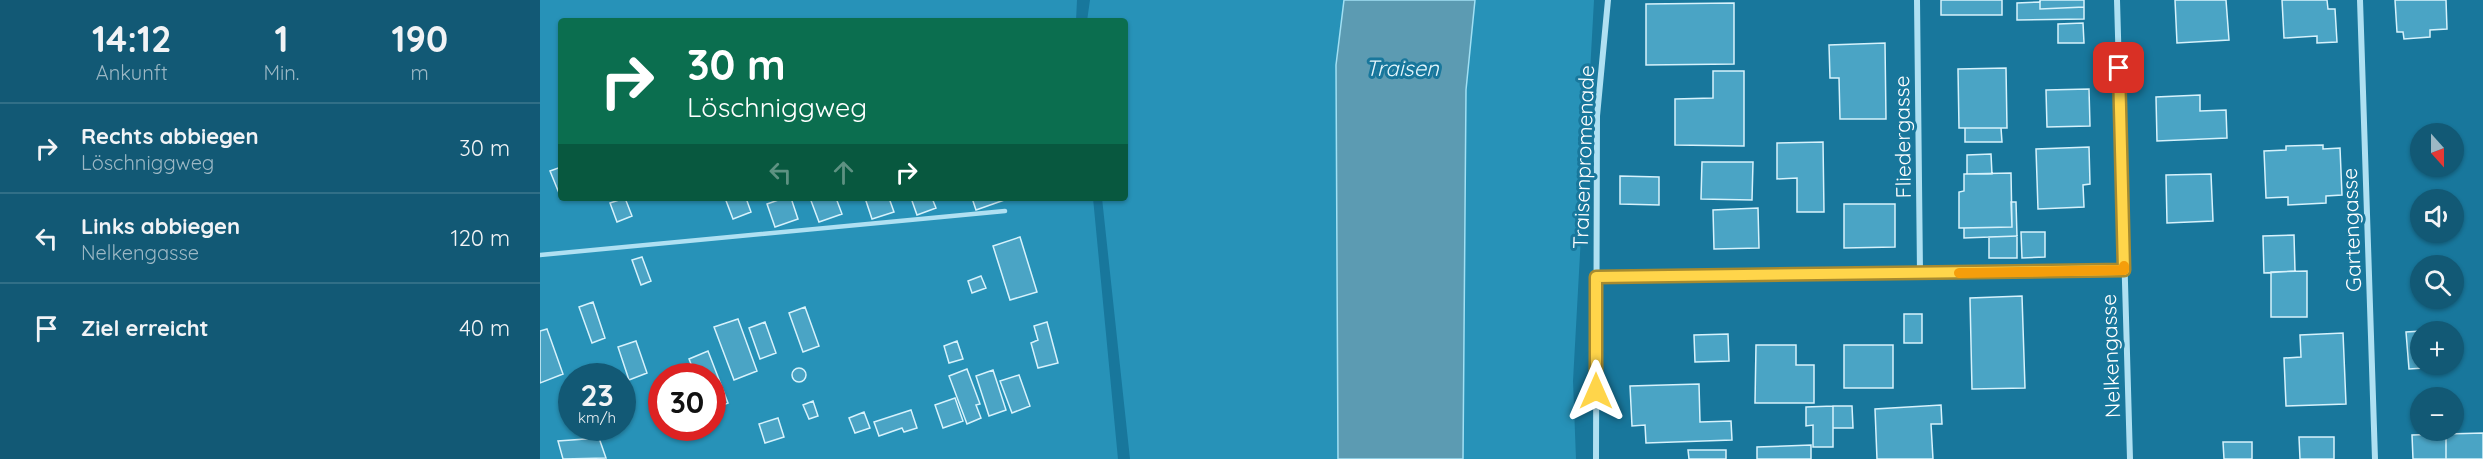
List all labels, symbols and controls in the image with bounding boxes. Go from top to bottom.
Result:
text: 14:12 [92,16,171,61]
text: 1 [274,16,288,61]
text: 190 [391,16,448,61]
text: 30 m [687,38,786,91]
icon: right [588,42,666,120]
pin [2093,42,2144,93]
icon: arrive [2102,51,2135,84]
water label: Traisen [1365,54,1440,82]
text: Ankunft [96,60,168,85]
text: Min. [263,60,299,85]
text: m [411,60,429,85]
street label: Traisenpromenade [1567,65,1599,249]
street label: Fliedergasse [1888,75,1916,199]
text: Löschniggweg [687,90,867,124]
text: Rechts abbiegen [81,122,259,150]
north arrow [2410,123,2464,177]
map controls [2410,123,2464,441]
icon: right [30,132,63,165]
text: 30 m [459,134,510,162]
text: Löschniggweg [81,150,214,175]
icon: left [764,156,797,189]
icon: ahead [827,156,860,189]
icon: right [890,156,923,189]
street label: Gartengasse [2336,168,2366,292]
button: sound [2410,189,2464,243]
text: Links abbiegen [81,212,240,240]
icon: left [30,222,63,255]
text: 120 m [451,224,510,252]
text: Nelkengasse [81,240,199,265]
button: search [2410,255,2464,309]
street label: Nelkengasse [2095,294,2125,418]
icon: arrive [30,312,63,345]
text: Ziel erreicht [81,314,209,342]
text: 40 m [459,314,510,342]
button: + [2410,321,2464,375]
position arrow [1564,359,1628,423]
speed limit sign: 30 [648,363,726,441]
text: 23 [580,376,614,414]
button: − [2410,387,2464,441]
text: km/h [578,408,616,427]

